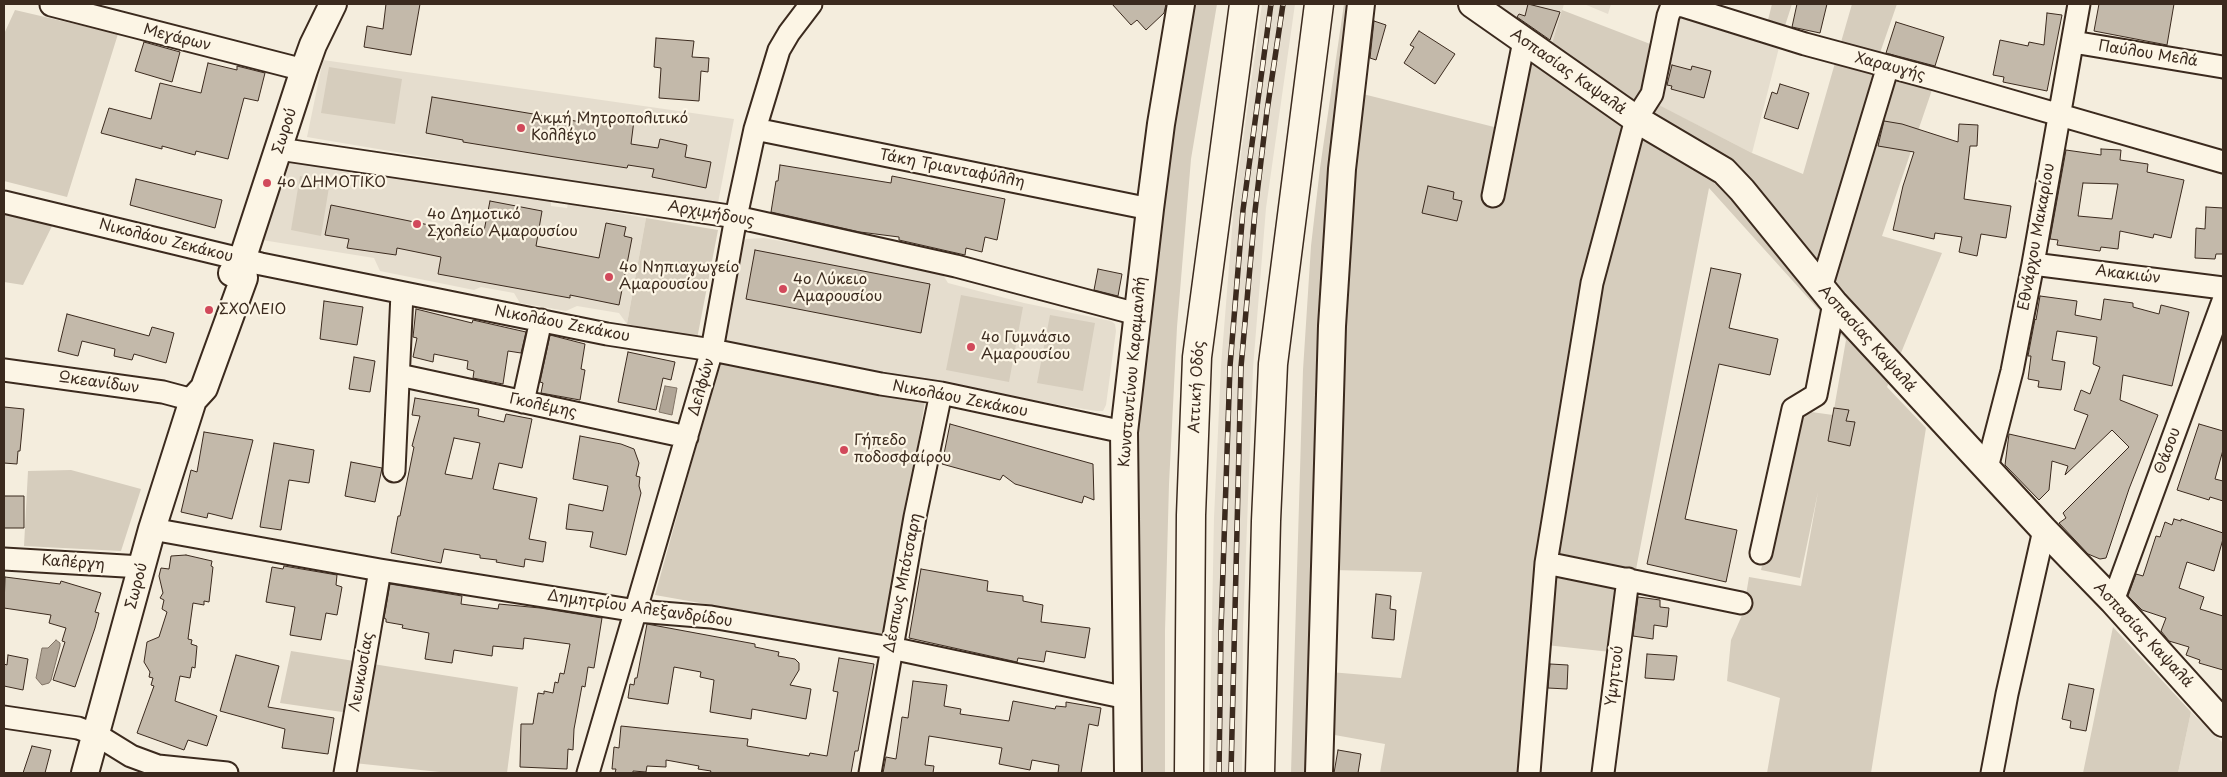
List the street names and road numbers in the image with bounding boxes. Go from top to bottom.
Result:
street label: Μεγάρων [141,21,213,55]
street label: Ασπασίας Καψαλά [1507,25,1629,119]
street label: Παύλου Μελά [2097,37,2199,71]
street label: Χαραυγής [1853,49,1927,85]
street label: Σωρού [269,106,301,156]
street label: Τάκη Τριανταφύλλη [878,146,1026,192]
street label: Εθνάρχου Μακαρίου [2015,162,2059,312]
street label: Αρχιμήδους [666,198,756,230]
street label: Νικολάου Ζεκάκου [97,216,235,266]
street label: Ακακιών [2094,262,2162,288]
street label: Κωνσταντίνου Καραμανλή [1116,276,1150,468]
street label: Ασπασίας Καψαλά [1814,282,1920,396]
street label: Νικολάου Ζεκάκου [493,302,631,346]
street label: Αττική Οδός [1186,340,1208,434]
street label: Δελφών [685,356,719,418]
street label: Ωκεανίδων [58,368,140,398]
street label: Νικολάου Ζεκάκου [891,377,1029,421]
street label: Γκολέμης [508,390,578,422]
street label: Θάσου [2151,425,2185,477]
street label: Δέσπως Μπότσαρη [881,512,925,654]
street label: Καλέργη [41,552,105,574]
street label: Σωρού [122,561,152,611]
street label: Ασπασίας Καψαλά [2090,579,2196,691]
street label: Δημητρίου Αλεξανδρίδου [546,587,734,631]
street label: Λευκωσίας [346,631,378,713]
street label: Υμηττού [1602,645,1628,707]

